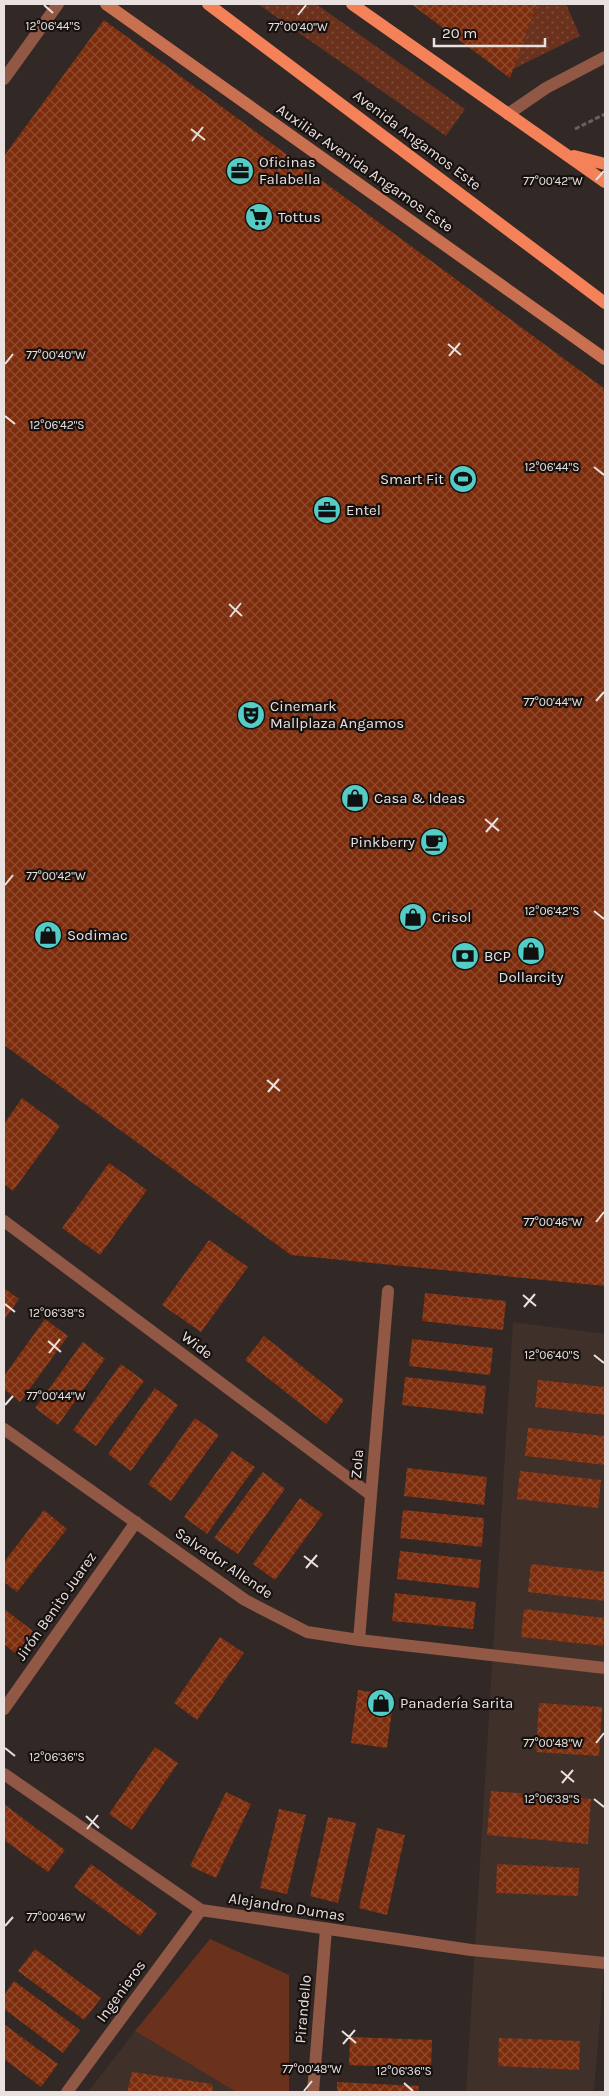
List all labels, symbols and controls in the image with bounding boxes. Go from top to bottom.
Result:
scale bar [434,15,545,47]
text: 12°06'44"S [26,19,80,33]
text: 77°00'40"W [268,20,328,34]
text: 20 m [442,24,477,42]
street label: Avenida Angamos Este [349,86,485,194]
street label: Auxiliar Avenida Angamos Este [273,100,457,236]
place label: Oficinas Falabella [259,153,320,188]
office icon: Oficinas Falabella [225,156,255,186]
text: 77°00'42"W [523,174,583,188]
supermarket icon: Tottus [244,202,274,232]
place label: Tottus [278,208,321,226]
text: 77°00'40"W [26,348,86,362]
text: 12°06'42"S [29,418,85,432]
text: 12°06'44"S [525,460,579,474]
sports icon: Smart Fit [448,464,478,494]
place label: Smart Fit [380,470,444,488]
office icon: Entel [312,495,342,525]
place label: Entel [346,501,381,519]
text: 77°00'44"W [523,695,583,709]
place label: Cinemark Mallplaza Angamos [270,697,404,732]
theatre icon: Cinemark Mallplaza Angamos [236,700,266,730]
shop icon: Casa & Ideas [340,783,370,813]
place label: Casa & Ideas [374,789,465,807]
cafe icon: Pinkberry [419,827,449,857]
place label: Pinkberry [350,833,415,851]
text: 77°00'42"W [26,869,86,883]
shop icon: Crisol [398,902,428,932]
text: 12°06'42"S [524,904,580,918]
place label: Crisol [432,908,471,926]
shop icon: Sodimac [33,920,63,950]
place label: Sodimac [67,926,128,944]
shop icon: Dollarcity [516,936,546,966]
bank icon: BCP [450,941,480,971]
place label: BCP [484,947,511,965]
place label: Dollarcity [498,968,564,986]
text: 77°00'46"W [523,1215,583,1229]
text: 12°06'38"S [29,1306,85,1320]
street label: Wide [178,1327,216,1363]
text: 12°06'40"S [524,1348,580,1362]
text: 77°00'44"W [26,1389,86,1403]
street label: Zola [347,1449,367,1479]
street label: Salvador Allende [172,1524,276,1602]
street label: Jirón Benito Juarez [12,1548,100,1664]
shop icon: Panadería Sarita [366,1688,396,1718]
place label: Panadería Sarita [400,1694,513,1712]
text: 77°00'48"W [523,1736,583,1750]
text: 12°06'36"S [29,1750,85,1764]
text: 12°06'38"S [524,1792,580,1806]
street label: Alejandro Dumas [227,1889,347,1925]
text: 77°00'46"W [26,1910,86,1924]
street label: Ingenieros [93,1957,149,2025]
street label: Pirandello [291,1974,315,2044]
text: 77°00'48"W [282,2062,342,2076]
text: 12°06'36"S [376,2064,432,2078]

